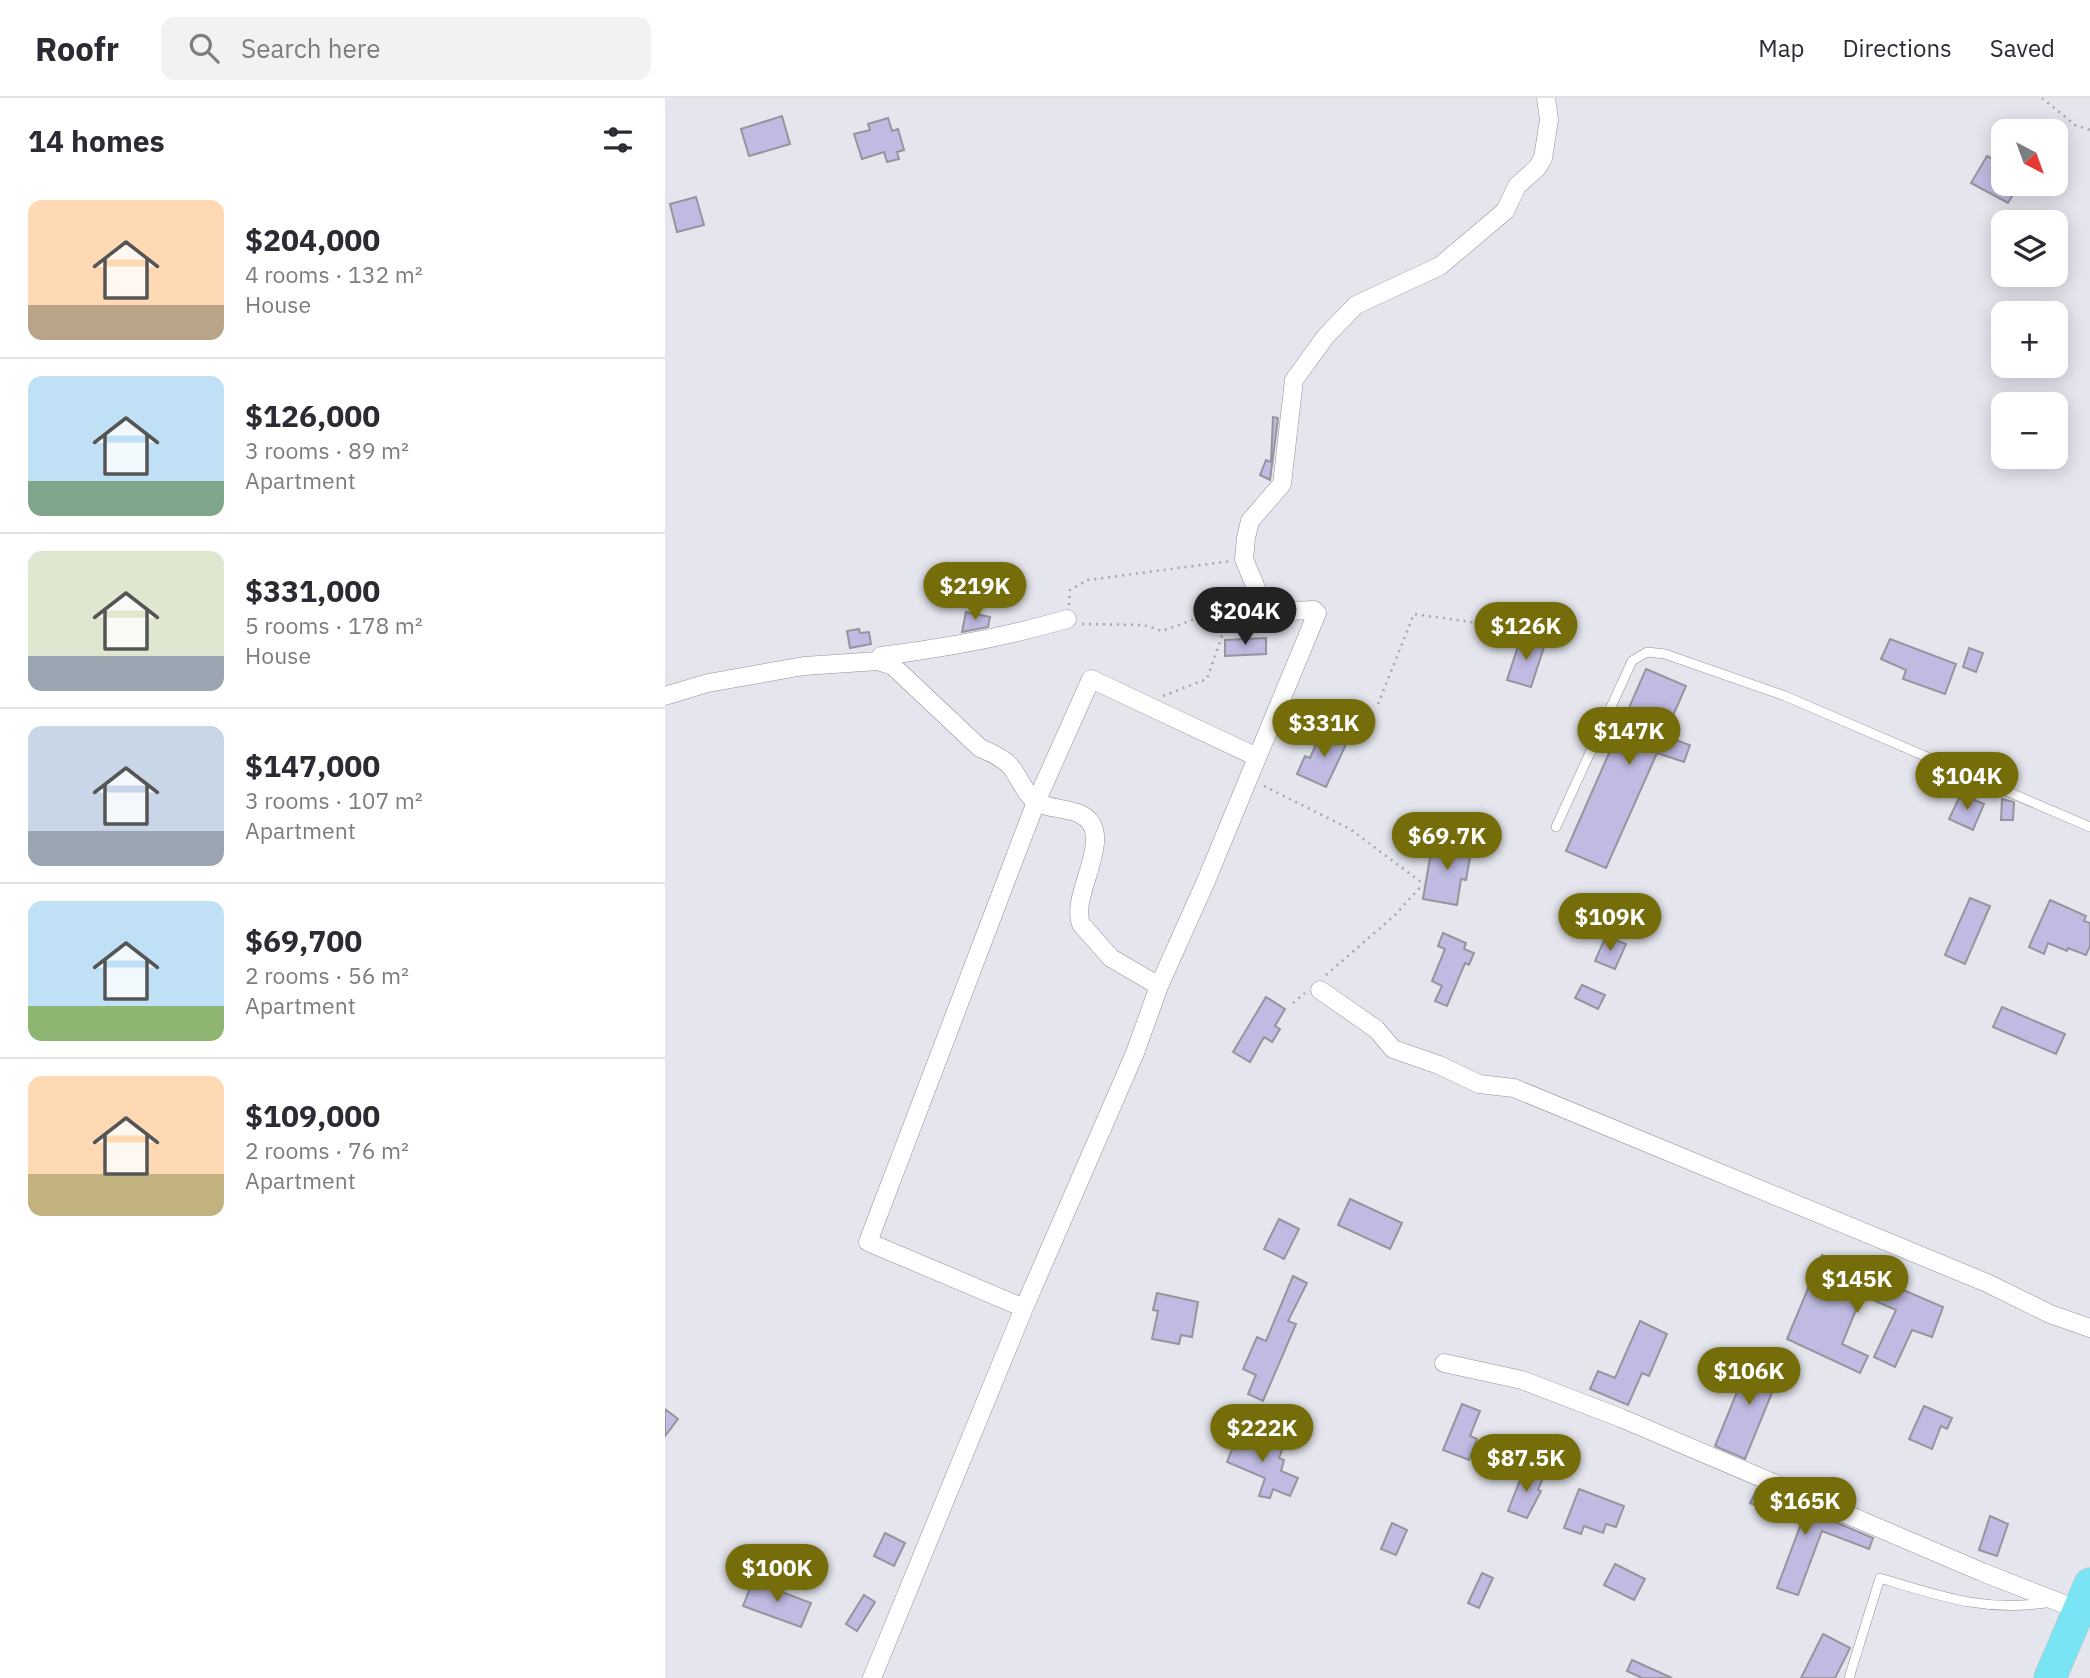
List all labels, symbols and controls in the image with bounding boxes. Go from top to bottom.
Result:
search box [161,17,651,80]
text: Roofr [35,27,119,70]
icon: search [185,29,223,67]
text: Search here [241,31,380,65]
text: Map [1758,32,1804,64]
text: Directions [1842,32,1952,64]
text: Saved [1990,32,2055,64]
north arrow [1991,119,2069,196]
map controls [1991,119,2068,469]
text: 14 homes [28,121,165,160]
icon: filters [599,121,637,159]
button: layers [1991,210,2068,287]
text: $204,000 [245,220,380,259]
icon: home [84,228,168,312]
text: 4 rooms · 132 m² [245,259,423,289]
text: House [245,289,311,319]
button: + [1991,301,2068,378]
button: − [1991,392,2068,469]
text: $126,000 [245,396,380,435]
icon: home [84,404,168,488]
text: 3 rooms · 89 m² [245,435,409,465]
text: Apartment [245,465,356,495]
pin: $219K [926,562,1024,622]
text: $219K [939,570,1011,600]
text: $331,000 [245,571,380,610]
icon: home [84,579,168,663]
pin: $204K [1196,588,1294,647]
text: $204K [1209,595,1281,625]
pin: $126K [1477,602,1575,662]
text: 5 rooms · 178 m² [245,610,423,640]
text: $126K [1490,610,1562,640]
text: House [245,640,311,670]
pin: $331K [1275,700,1373,759]
text: $331K [1288,707,1360,737]
pin: $147K [1580,708,1678,767]
text: $147K [1593,715,1665,745]
text: $147,000 [245,746,380,785]
pin: $104K [1918,752,2016,812]
icon: home [84,754,168,838]
text: $104K [1931,760,2003,790]
text: 3 rooms · 107 m² [245,785,423,815]
pin: $69.7K [1390,812,1504,872]
text: Apartment [245,815,356,845]
text: $69.7K [1408,820,1486,850]
pin: $109K [1561,894,1659,953]
text: $109K [1574,901,1646,931]
text: $69,700 [245,921,362,960]
icon: home [84,929,168,1013]
text: 2 rooms · 56 m² [245,960,409,990]
text: Apartment [245,990,356,1020]
text: $109,000 [245,1096,380,1135]
icon: home [84,1104,168,1188]
text: 2 rooms · 76 m² [245,1135,409,1165]
text: Apartment [245,1165,356,1195]
pin: $145K [1808,1256,1906,1315]
text: $145K [1821,1263,1893,1293]
pin: $106K [1700,1348,1798,1407]
text: $106K [1713,1355,1785,1385]
pin: $222K [1213,1404,1311,1464]
text: $222K [1226,1412,1298,1442]
pin: $87.5K [1469,1434,1583,1494]
text: $87.5K [1487,1442,1565,1472]
pin: $165K [1756,1478,1854,1537]
text: $165K [1769,1485,1841,1515]
pin: $100K [728,1544,826,1604]
text: $100K [741,1552,813,1582]

